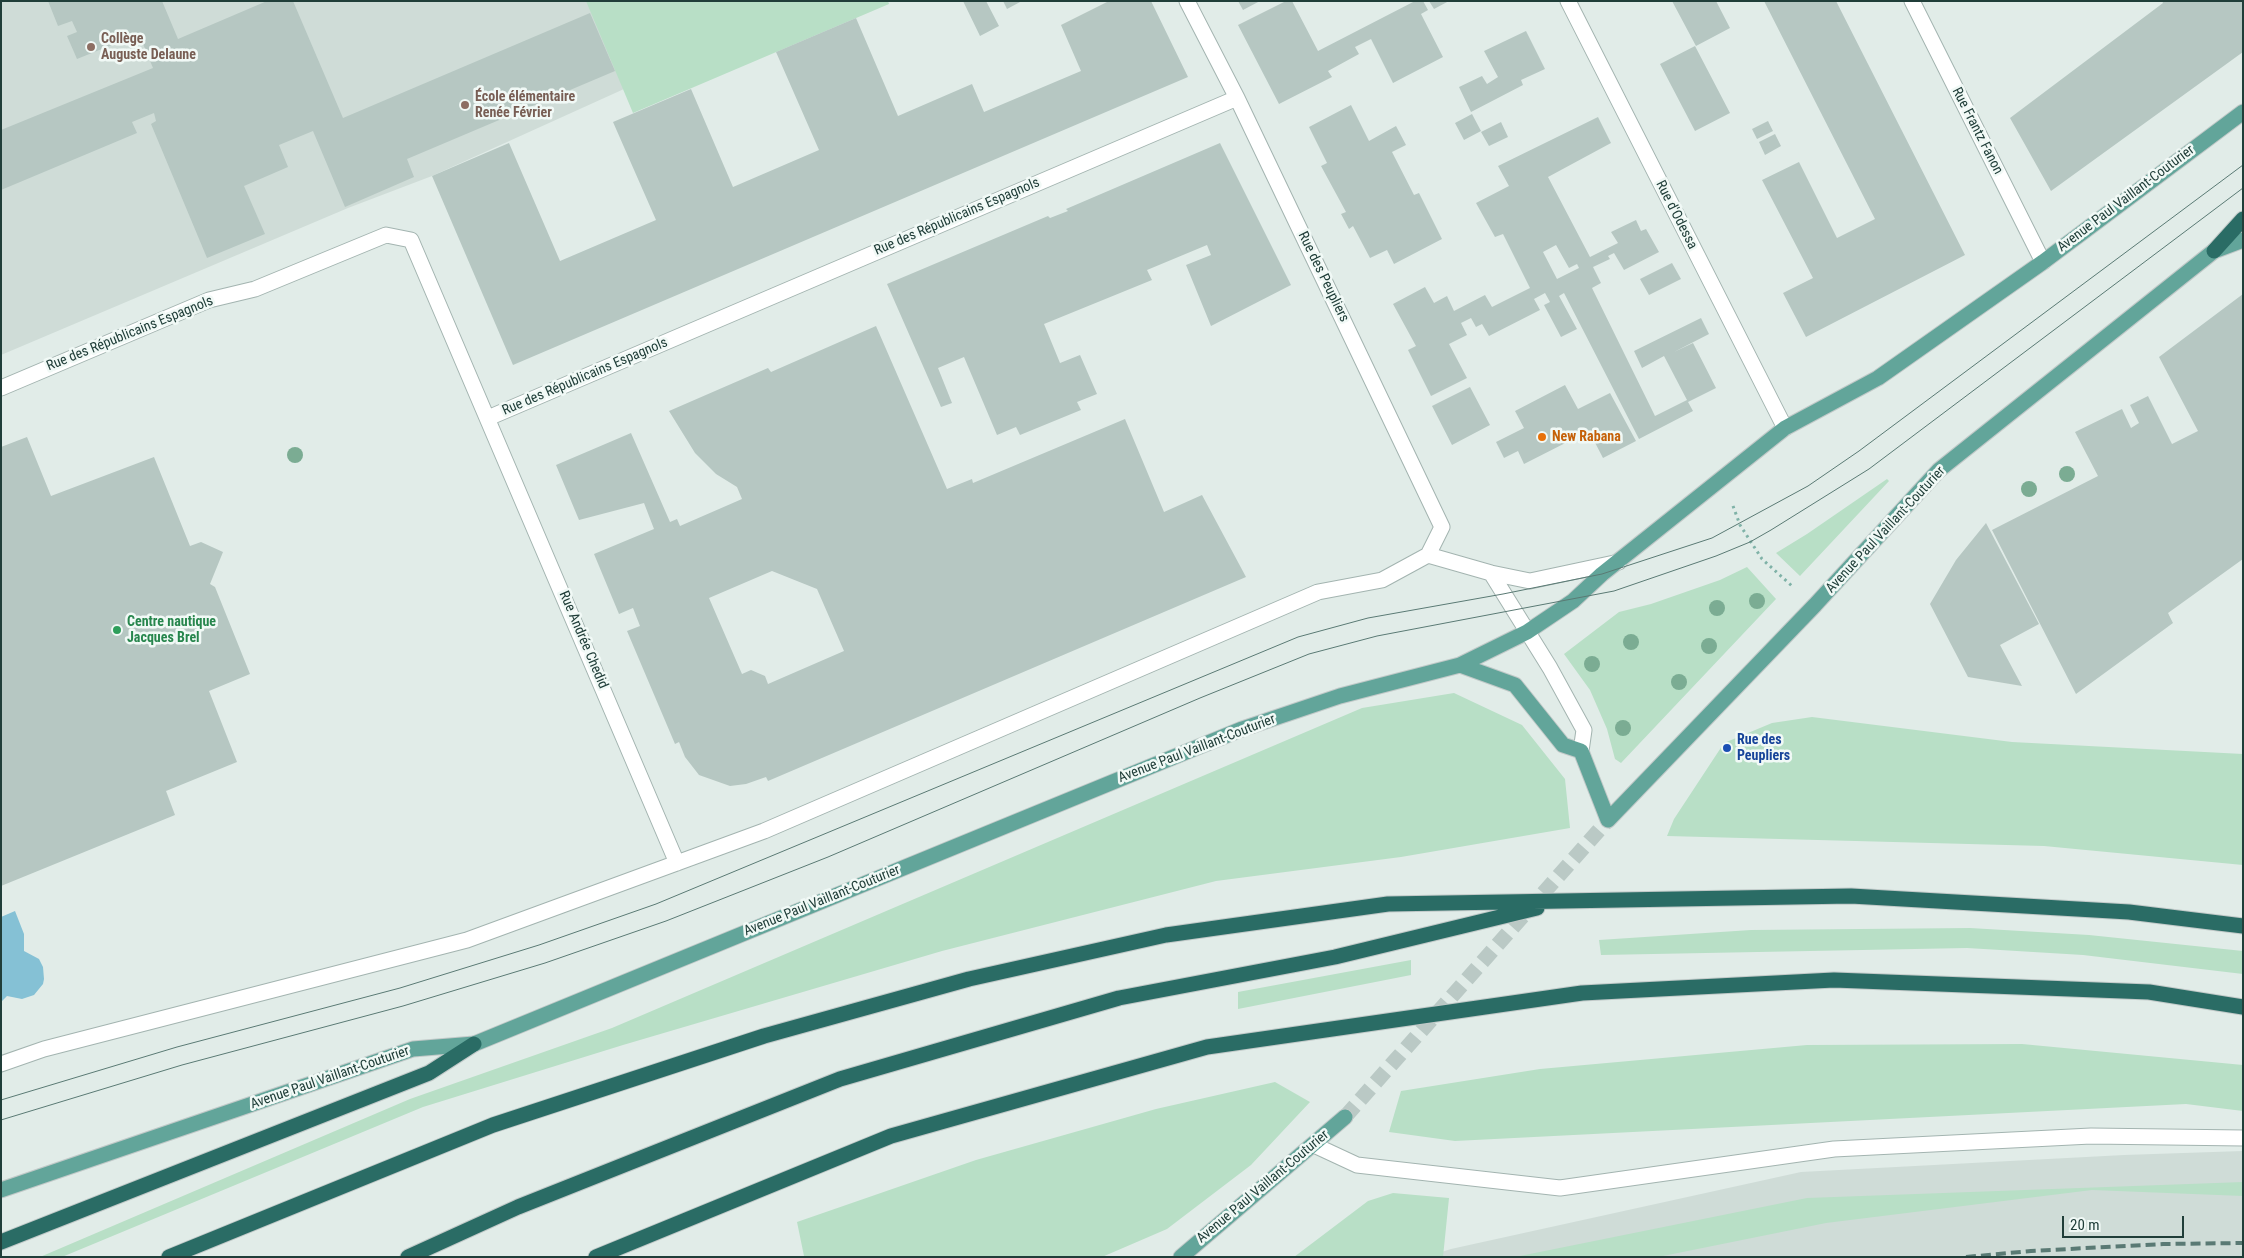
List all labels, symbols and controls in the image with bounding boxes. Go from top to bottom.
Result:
place label: Collège Auguste Delaune [101,31,196,64]
marker: Collège Auguste Delaune [85,41,97,53]
street label: Rue Frantz Fanon [1948,85,2006,177]
place label: École élémentaire Renée Février [475,89,575,121]
marker: École élémentaire Renée Février [459,99,471,111]
street label: Avenue Paul Vaillant-Couturier [2054,142,2198,256]
street label: Rue des Républicains Espagnols [872,174,1042,260]
street label: Rue d'Odessa [1652,178,1700,252]
street label: Rue des Peupliers [1294,229,1352,325]
street label: Rue des Républicains Espagnols [44,293,216,375]
street label: Rue des Républicains Espagnols [500,334,670,420]
place label: New Rabana [1552,429,1621,445]
marker: New Rabana [1536,431,1548,443]
street label: Avenue Paul Vaillant-Couturier [1823,463,1949,597]
street label: Rue Andrée Chedid [555,589,611,691]
place label: Centre nautique Jacques Brel [127,614,216,646]
marker: Centre nautique Jacques Brel [111,624,123,636]
street label: Avenue Paul Vaillant-Couturier [1116,711,1278,787]
place label: Rue des Peupliers [1737,732,1790,764]
marker: Rue des Peupliers [1721,742,1733,754]
street label: Avenue Paul Vaillant-Couturier [741,862,903,940]
street label: Avenue Paul Vaillant-Couturier [248,1043,412,1113]
street label: Avenue Paul Vaillant-Couturier [1194,1127,1332,1247]
scale bar [2064,1206,2186,1238]
text: 20 m [2070,1216,2100,1234]

